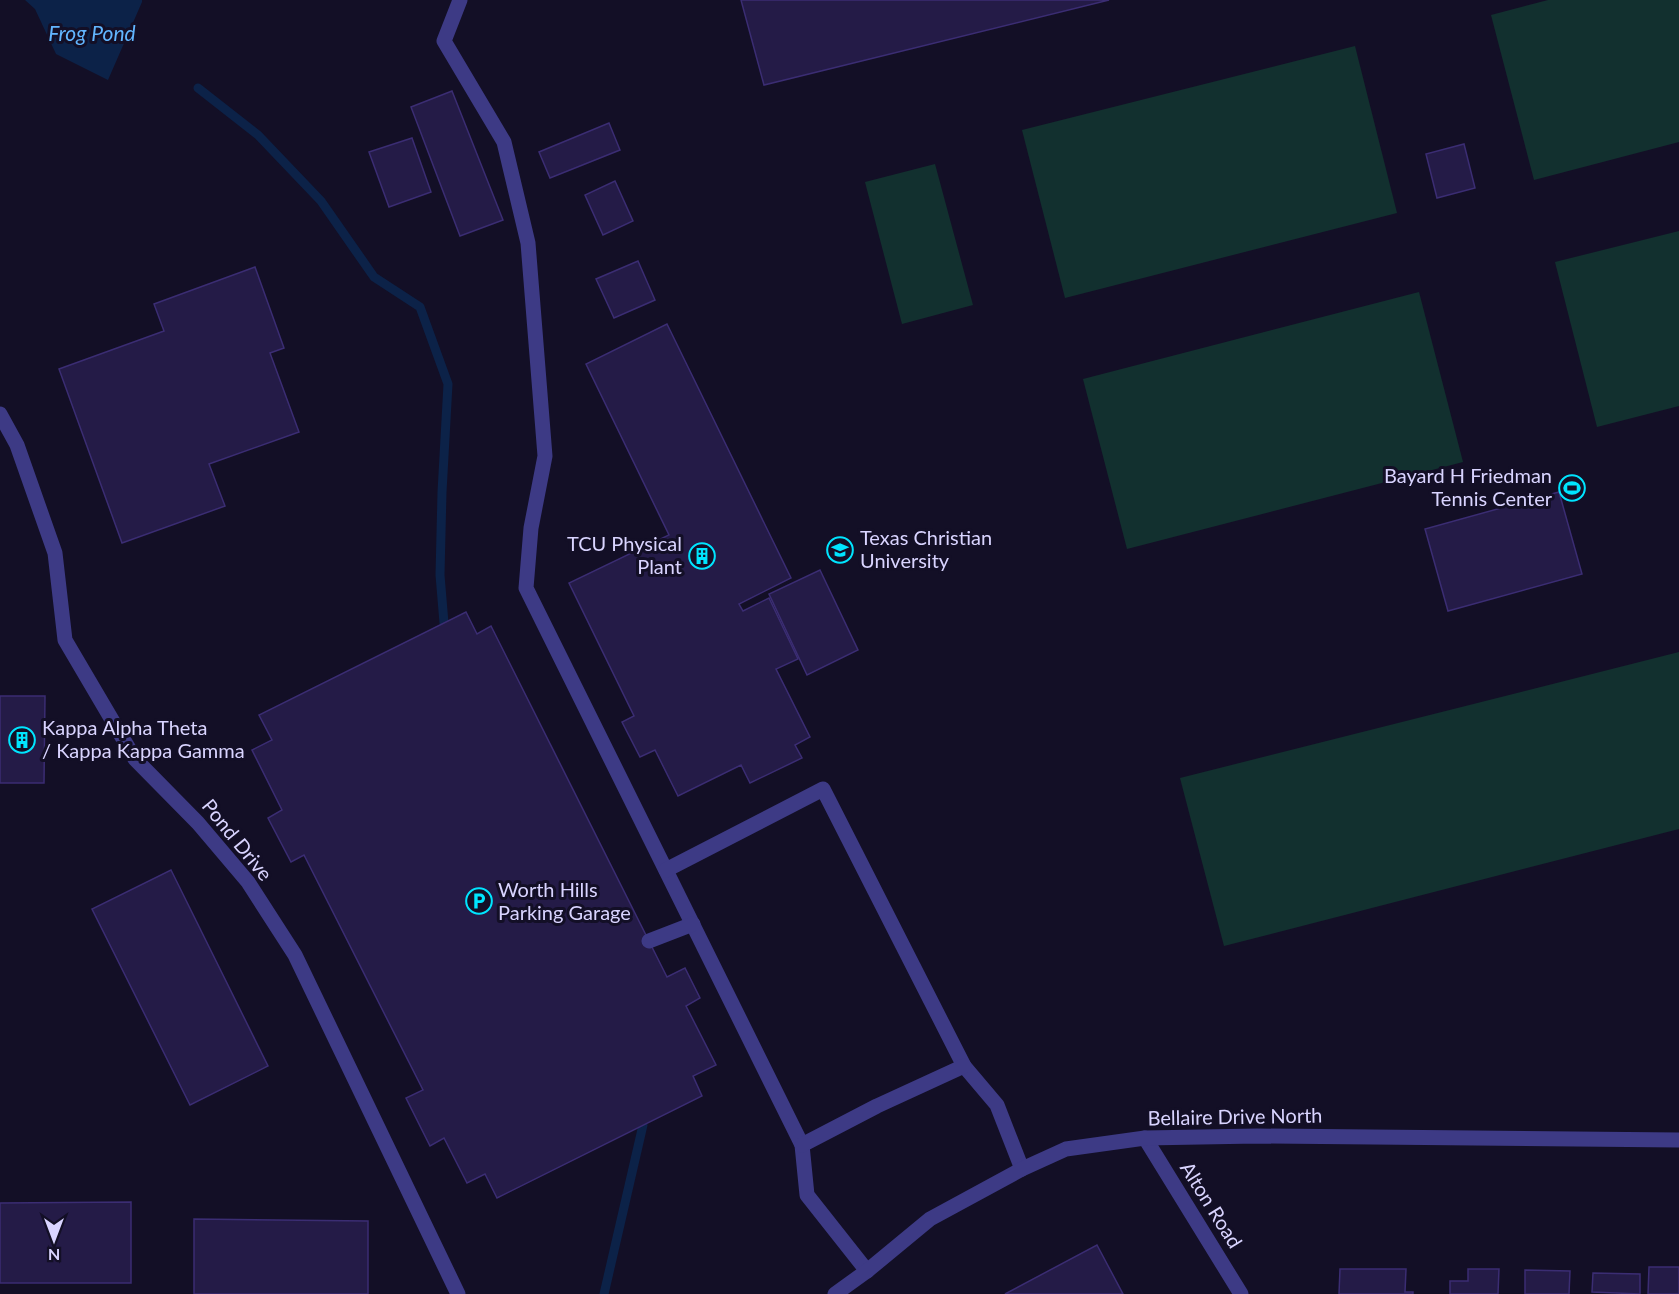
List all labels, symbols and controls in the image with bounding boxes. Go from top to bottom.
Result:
water label: Frog Pond [48,20,136,45]
place label: Bayard H Friedman Tennis Center [1384,463,1553,510]
sports icon: Bayard H Friedman Tennis Center [1557,473,1587,503]
place label: Texas Christian University [860,525,992,572]
place label: TCU Physical Plant [567,531,682,578]
school or university icon: Texas Christian University [825,535,855,565]
building icon: TCU Physical Plant [687,541,717,571]
place label: Kappa Alpha Theta / Kappa Kappa Gamma [42,715,245,762]
building icon: Kappa Alpha Theta / Kappa Kappa Gamma [7,725,37,755]
street label: Pond Drive [198,794,278,885]
place label: Worth Hills Parking Garage [498,877,631,924]
parking icon: Worth Hills Parking Garage [464,886,494,916]
street label: Bellaire Drive North [1147,1102,1323,1130]
street label: Alton Road [1176,1157,1248,1252]
north arrow [24,1210,84,1270]
text: N [48,1246,60,1265]

